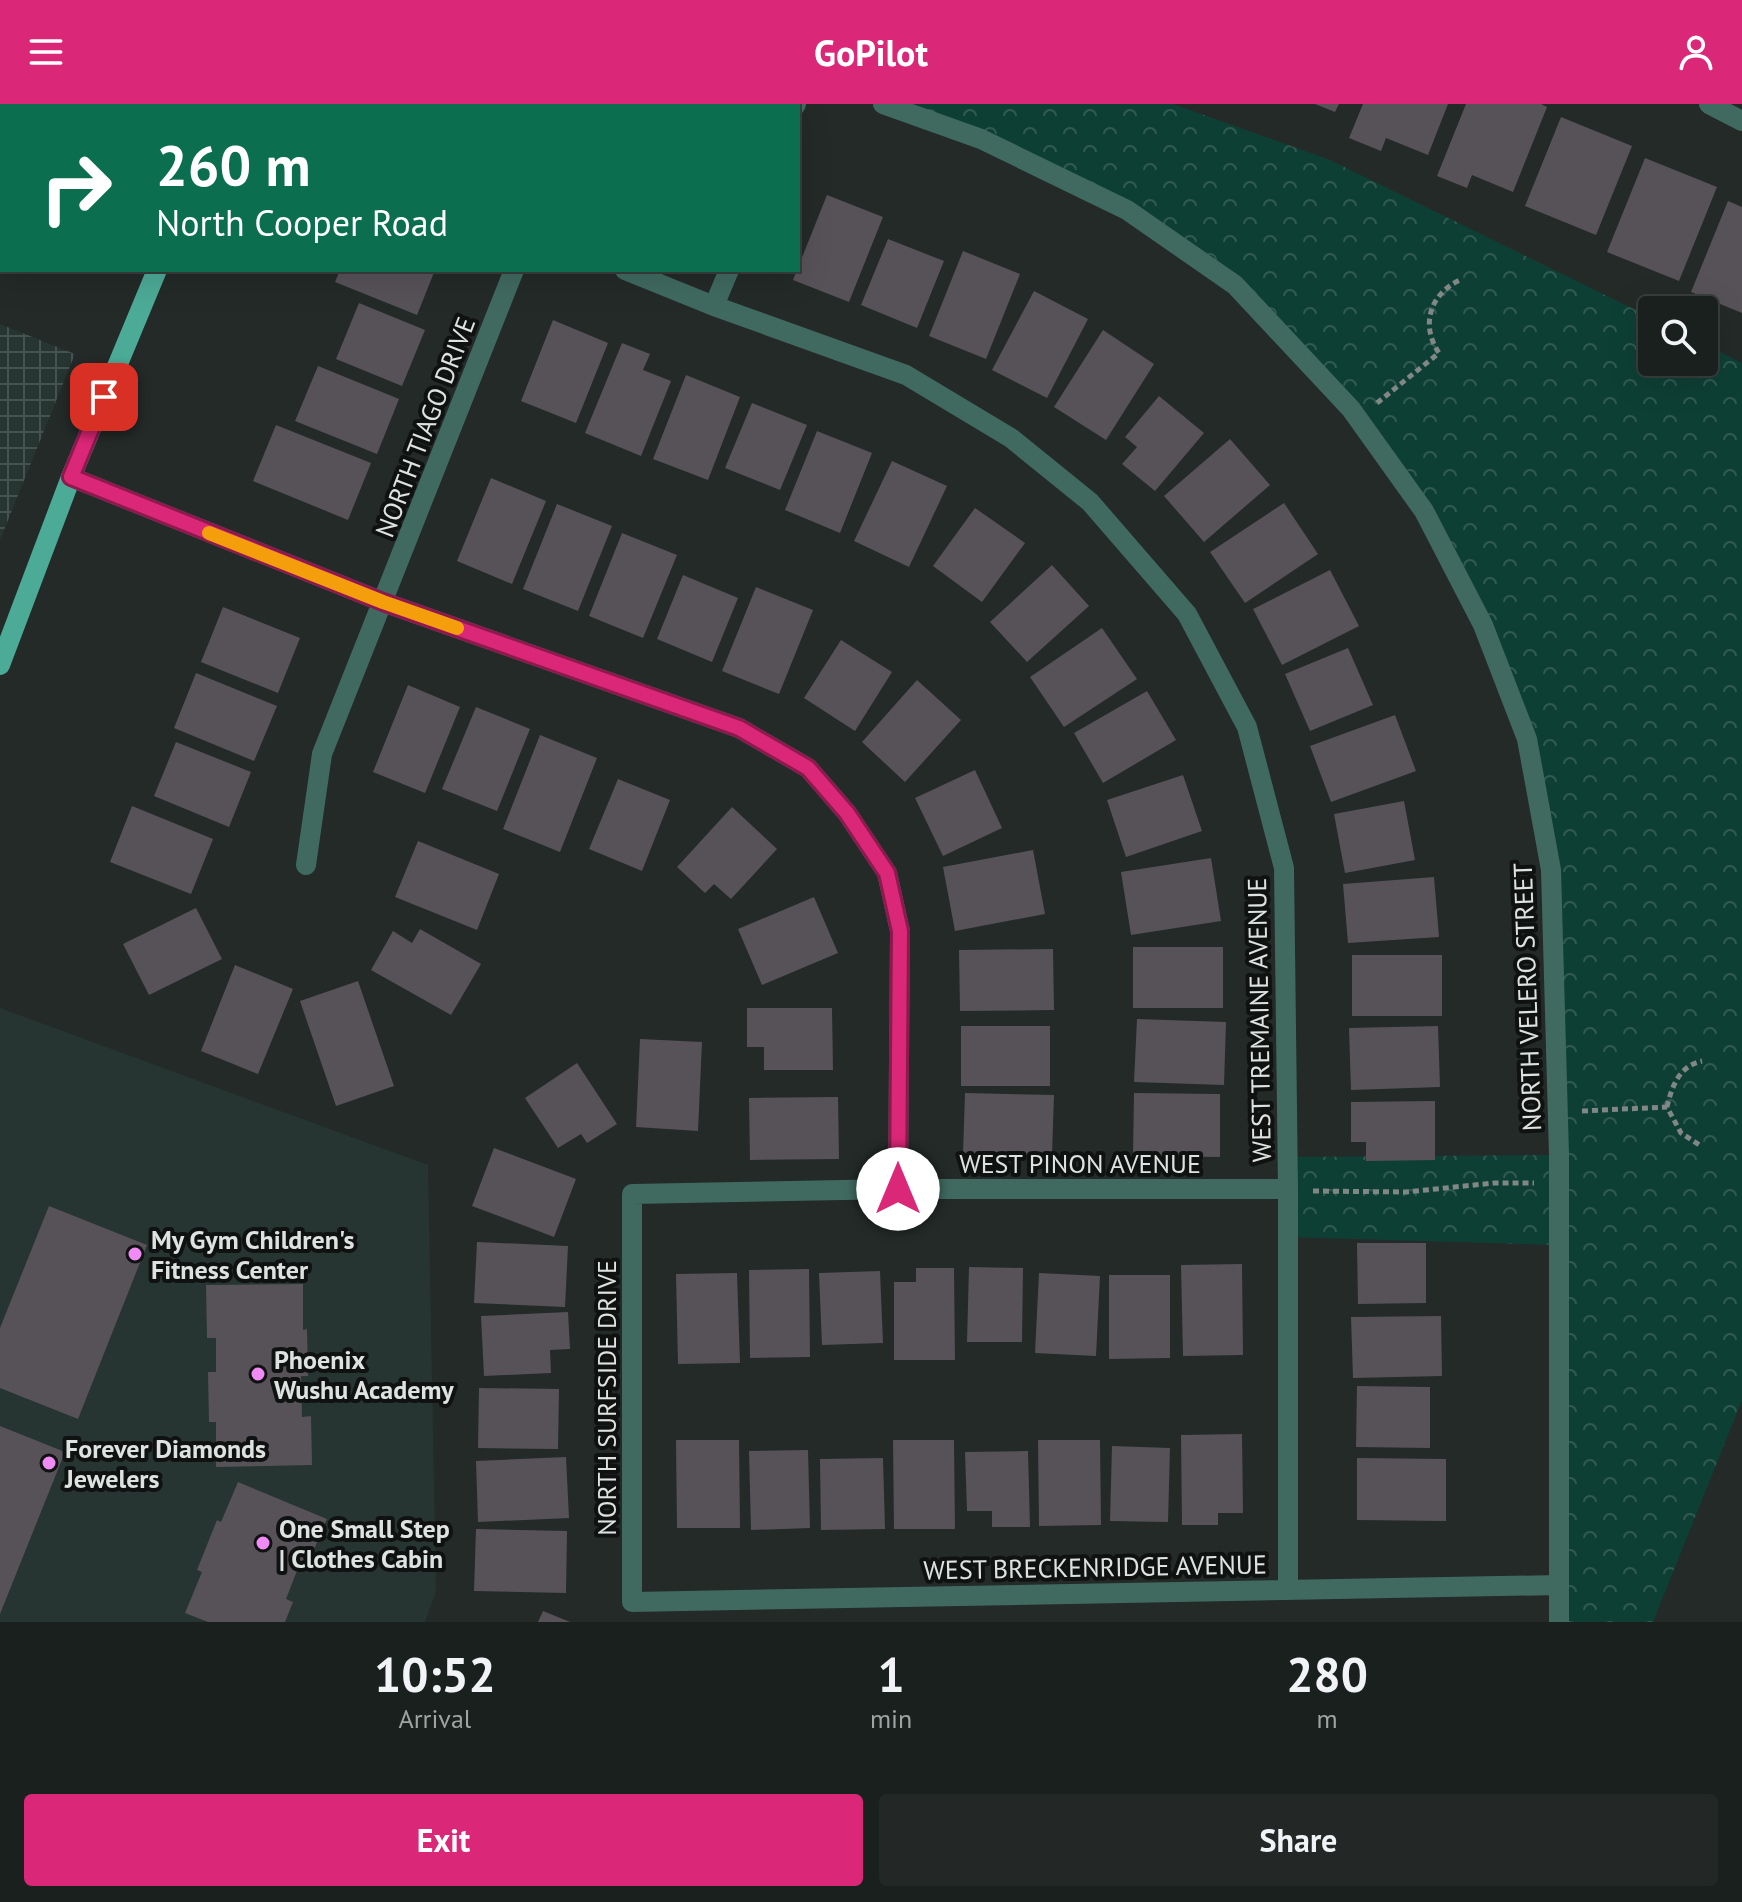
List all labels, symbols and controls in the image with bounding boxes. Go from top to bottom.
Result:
text: GoPilot [814,29,928,76]
icon: menu [24,30,68,74]
icon: person [1674,30,1718,74]
text: 260 m [156,129,311,201]
icon: right [24,136,128,240]
text: North Cooper Road [156,199,448,246]
map controls [1638,296,1718,376]
button: search [1638,296,1718,376]
street label: NORTH TIAGO DRIVE [368,312,482,542]
pin [70,363,138,431]
icon: arrive [82,375,126,419]
street label: NORTH VELERO STREET [1506,862,1548,1132]
street label: WEST TREMAINE AVENUE [1240,877,1278,1163]
position arrow [856,1147,940,1231]
street label: WEST PINON AVENUE [959,1147,1201,1180]
place label: My Gym Children's Fitness Center [151,1223,355,1286]
marker: My Gym Children's Fitness Center [126,1245,144,1263]
street label: NORTH SURFSIDE DRIVE [590,1260,623,1536]
place label: Phoenix Wushu Academy [274,1343,454,1406]
marker: Phoenix Wushu Academy [249,1365,267,1383]
place label: Forever Diamonds Jewelers [64,1432,266,1495]
marker: Forever Diamonds Jewelers [40,1454,58,1472]
place label: One Small Step | Clothes Cabin [279,1512,450,1575]
marker: One Small Step | Clothes Cabin [254,1534,272,1552]
street label: WEST BRECKENRIDGE AVENUE [923,1548,1267,1586]
text: 10:52 [374,1643,496,1705]
text: 1 [877,1643,905,1705]
text: 280 [1286,1643,1368,1705]
text: Arrival [399,1702,471,1735]
text: min [870,1702,912,1735]
text: m [1317,1702,1338,1735]
button: Exit [24,1794,863,1886]
button: Share [879,1794,1718,1886]

